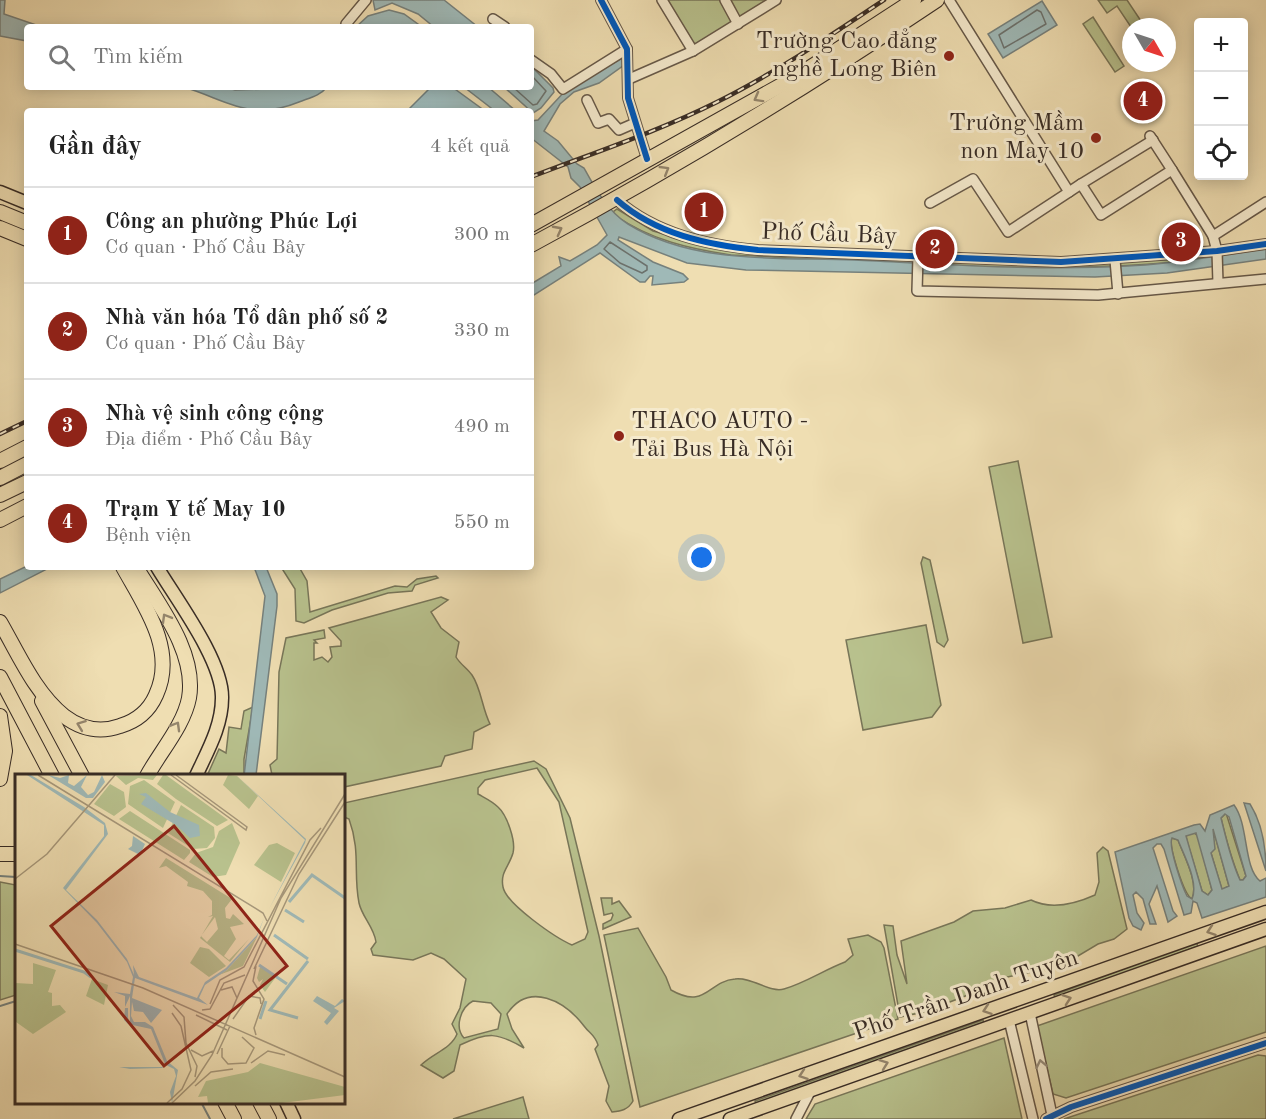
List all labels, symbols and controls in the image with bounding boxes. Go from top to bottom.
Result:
north arrow [1122,18,1176,72]
map controls [1194,18,1248,180]
button: + [1194,18,1248,72]
search box [24,24,534,90]
place label: Trường Cao đẳng nghề Long Biên [756,28,937,82]
icon: search [45,41,78,74]
text: Tìm kiếm [93,46,183,68]
marker: Trường Cao đẳng nghề Long Biên [942,49,956,63]
button: − [1194,72,1248,126]
pin: 4 [1124,78,1162,124]
one-way arrow [754,91,764,102]
place label: Trường Mầm non May 10 [949,110,1084,164]
button: locate [1194,126,1248,180]
marker: Trường Mầm non May 10 [1089,131,1103,145]
text: Gần đây [48,134,142,160]
text: 4 kết quả [430,137,510,157]
one-way arrow [659,167,670,178]
pin: 1 [684,190,724,234]
text: Công an phường Phúc Lợi [105,211,357,233]
street label: Phố Cầu Bây [761,219,898,249]
pin: 3 [1162,220,1200,264]
text: 1 [62,225,73,245]
text: 300 m [454,225,510,245]
one-way arrow [552,226,562,237]
pin: 2 [916,226,954,272]
text: Cơ quan · Phố Cầu Bây [105,238,306,258]
text: Nhà văn hóa Tổ dân phố số 2 [105,307,388,329]
text: 2 [62,321,73,341]
text: 330 m [454,321,510,341]
text: Cơ quan · Phố Cầu Bây [105,334,306,354]
text: Nhà vệ sinh công cộng [105,403,324,425]
place label: THACO AUTO - Tải Bus Hà Nội [631,410,809,462]
text: 3 [62,417,73,437]
text: 490 m [454,417,510,437]
marker: THACO AUTO - Tải Bus Hà Nội [612,429,626,443]
text: Địa điểm · Phố Cầu Bây [105,430,312,450]
text: Trạm Y tế May 10 [105,499,286,521]
text: 4 [62,513,73,533]
text: 550 m [454,513,510,533]
text: Bệnh viện [105,526,191,546]
your location [687,543,716,572]
one-way arrow [161,613,173,624]
one-way arrow [77,720,88,732]
one-way arrow [169,722,180,732]
inset map [15,774,345,1104]
one-way arrow [1206,924,1217,937]
street label: Phố Trần Danh Tuyên [850,944,1082,1046]
one-way arrow [1062,994,1072,1007]
one-way arrow [982,1003,993,1016]
one-way arrow [878,1059,889,1072]
one-way arrow [1035,1059,1048,1069]
one-way arrow [799,1068,809,1081]

